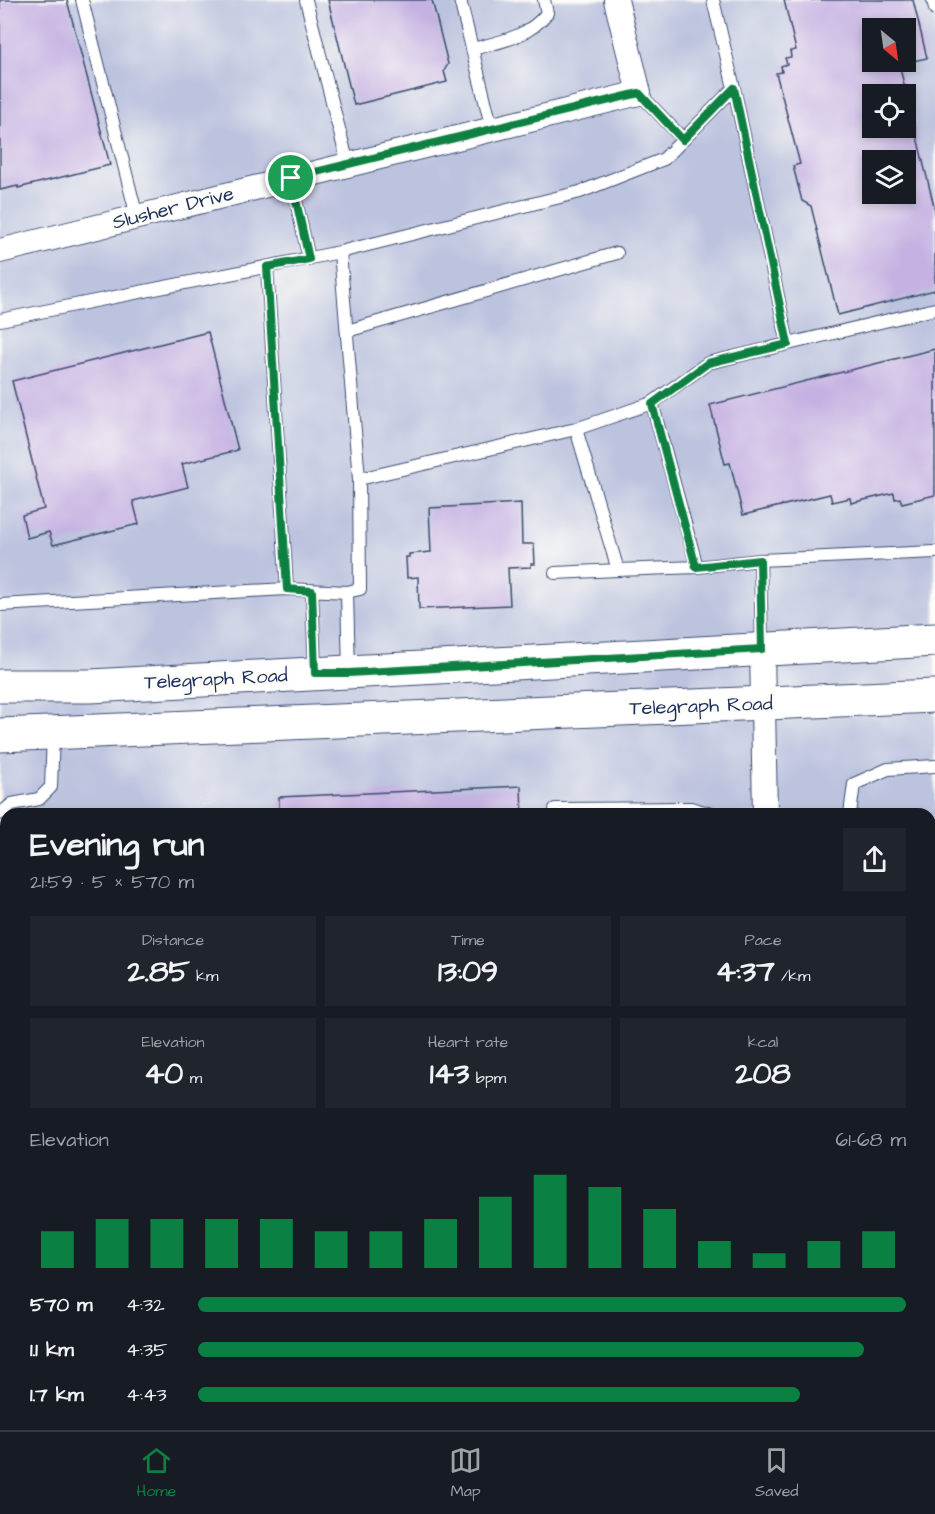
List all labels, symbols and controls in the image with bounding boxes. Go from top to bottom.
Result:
north arrow [862,18,916,72]
map controls [862,18,916,204]
button: locate [862,84,916,138]
button: layers [862,150,916,204]
pin [265,152,316,203]
icon: arrive [274,161,307,194]
street label: Slusher Drive [109,179,237,237]
street label: Telegraph Road [143,661,289,698]
street label: Telegraph Road [629,690,773,723]
text: Evening run [30,822,204,868]
button: share [843,828,906,891]
text: 21:59 · 5 × 570 m [30,868,194,896]
text: Distance [142,929,204,951]
text: Time [451,929,485,951]
text: Pace [744,929,782,951]
text: 2.85 [128,951,190,993]
text: 13:09 [438,951,498,993]
text: 4:37 [715,951,775,993]
text: km [190,965,218,987]
text: /km [775,965,811,987]
text: Elevation [142,1031,204,1053]
text: Heart rate [428,1031,508,1053]
text: kcal [748,1031,778,1053]
text: 40 [144,1053,183,1095]
text: 143 [430,1053,469,1095]
text: 208 [735,1053,791,1095]
text: m [183,1067,202,1089]
text: bpm [469,1067,506,1089]
text: Elevation [30,1126,109,1154]
text: 61–68 m [836,1126,906,1154]
text: 570 m [30,1291,93,1319]
text: 4:32 [126,1291,165,1319]
text: 1.1 km [30,1336,74,1364]
text: 4:35 [126,1336,167,1364]
text: 1.7 km [30,1381,84,1409]
text: 4:43 [126,1381,167,1409]
tab: Home [136,1444,176,1502]
tab: Map [449,1444,482,1502]
tab: Saved [755,1444,799,1502]

